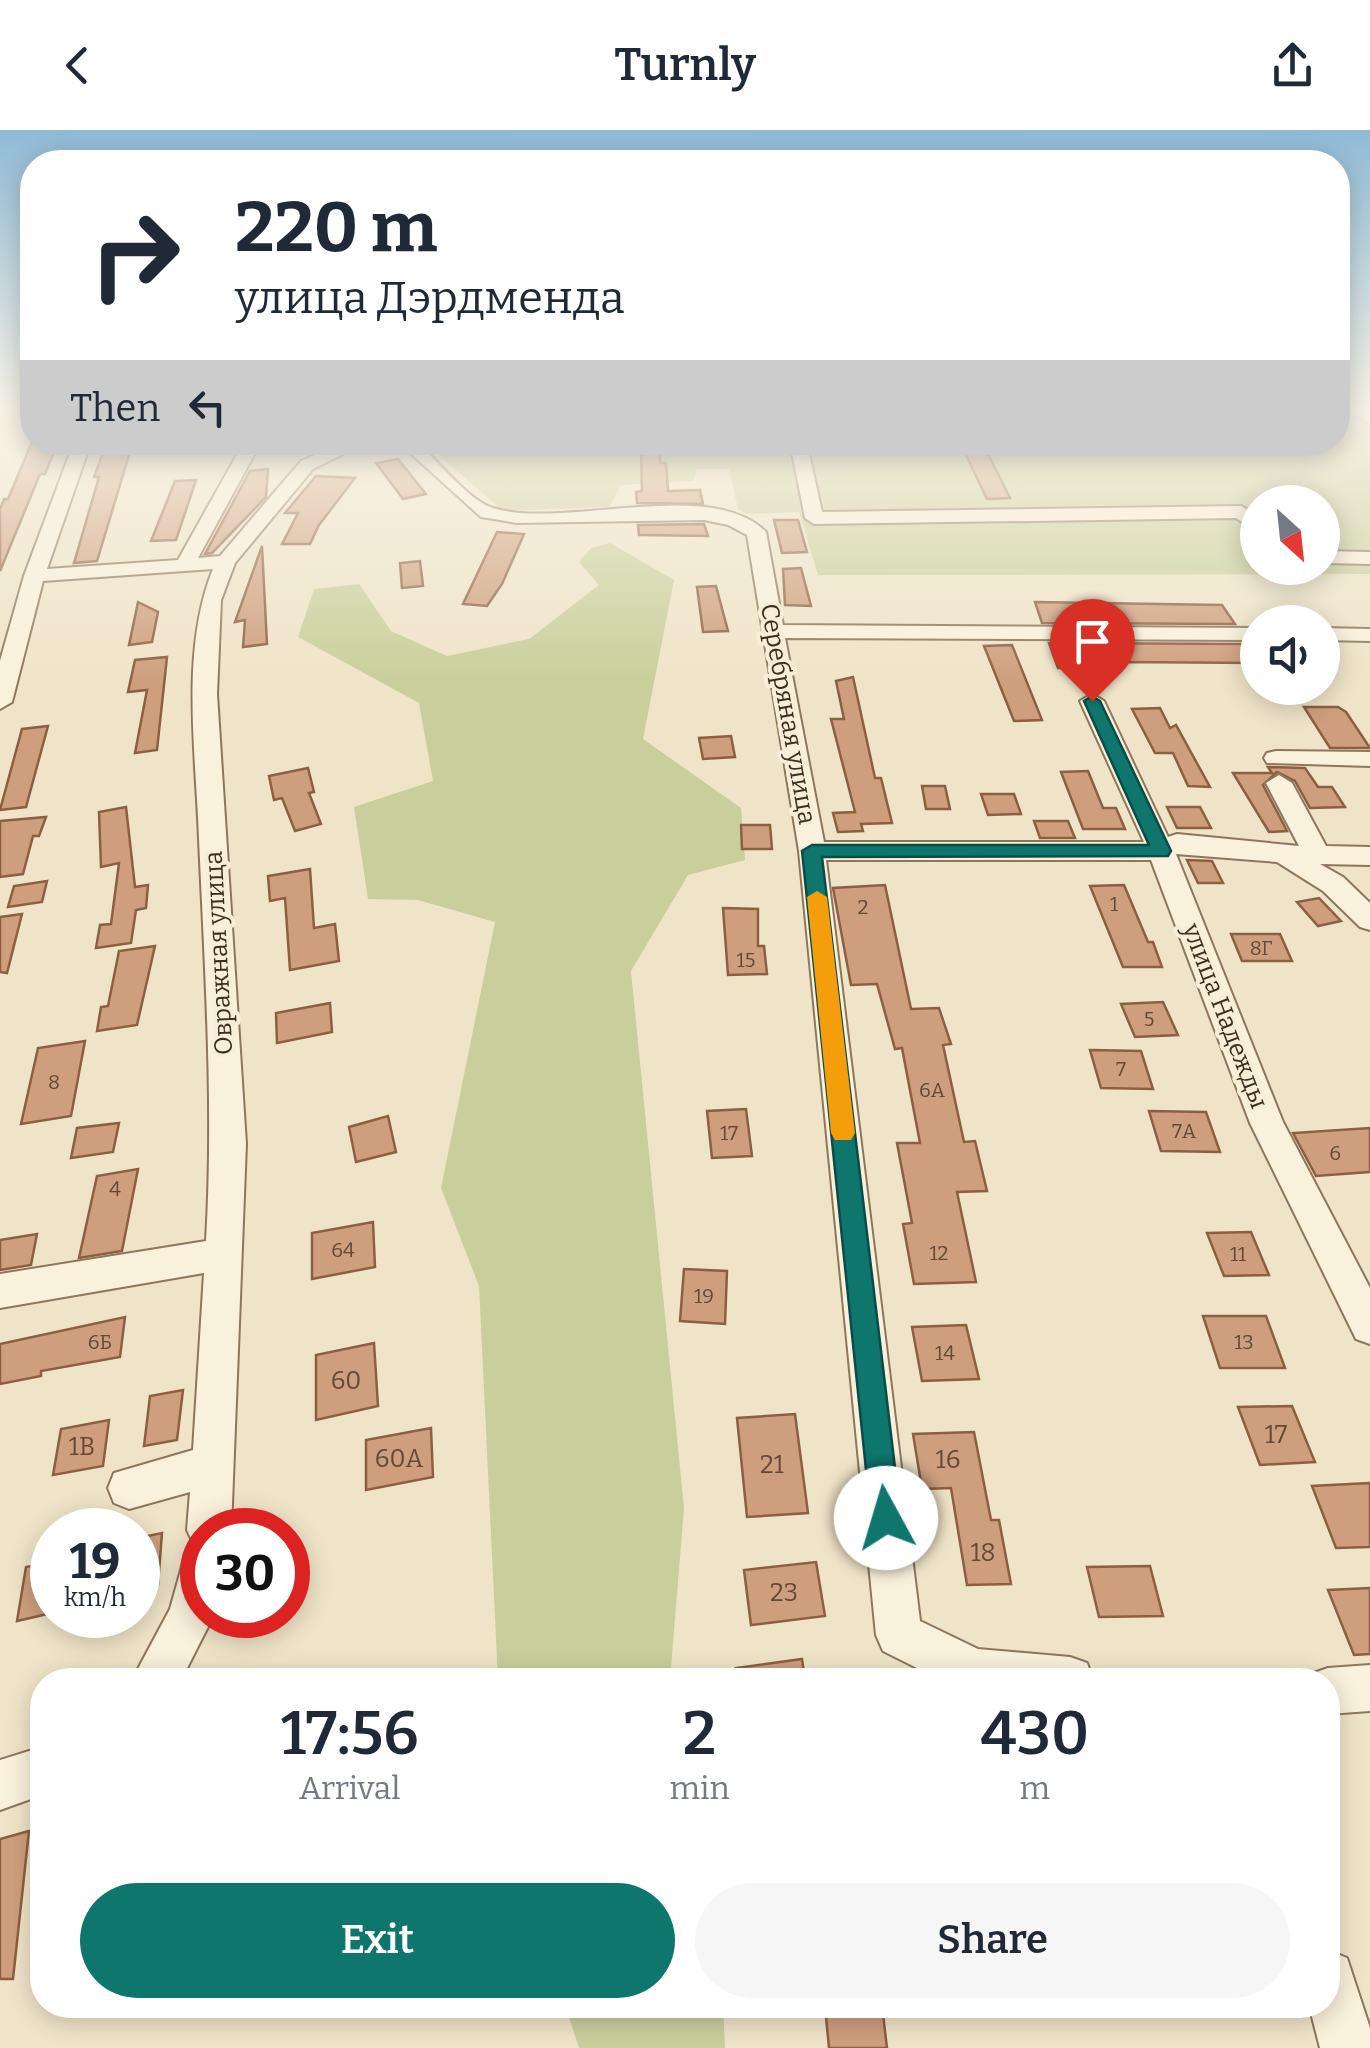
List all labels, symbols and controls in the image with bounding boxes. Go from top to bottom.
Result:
icon: back [50,38,105,93]
text: Turnly [614,38,756,92]
icon: share [1265,38,1320,93]
text: 220 m [235,186,438,270]
icon: right [70,190,200,320]
text: улица Дэрдменда [235,271,625,325]
icon: left [180,380,235,435]
text: Then [70,385,160,431]
north arrow [1240,485,1340,585]
map controls [1240,485,1340,705]
pin [1050,599,1135,702]
street label: Серебряная улица [754,601,822,827]
button: sound [1240,605,1340,705]
icon: arrive [1065,614,1120,669]
street label: Овражная улица [199,850,239,1056]
house number: 1 [1110,892,1118,916]
house number: 2 [858,895,868,919]
street label: улица Надежды [1176,918,1274,1113]
house number: 8Г [1250,936,1272,960]
house number: 15 [737,948,755,972]
house number: 5 [1144,1007,1154,1031]
house number: 7 [1116,1057,1126,1081]
house number: 8 [48,1070,60,1094]
house number: 6А [919,1078,946,1102]
house number: 7А [1172,1119,1197,1143]
house number: 17 [720,1121,738,1145]
house number: 6 [1329,1141,1341,1165]
house number: 4 [109,1177,121,1201]
house number: 64 [331,1238,355,1262]
house number: 12 [930,1241,949,1265]
house number: 11 [1230,1242,1246,1266]
house number: 19 [694,1284,714,1308]
house number: 6Б [88,1330,112,1354]
house number: 13 [1234,1330,1254,1354]
house number: 14 [935,1341,955,1365]
house number: 60 [331,1366,361,1396]
house number: 17 [1265,1420,1288,1450]
house number: 1В [69,1432,95,1462]
house number: 60А [375,1444,423,1474]
house number: 16 [936,1445,960,1475]
house number: 21 [760,1450,784,1480]
position arrow [834,1466,938,1570]
speed limit sign: 30 [180,1508,310,1638]
text: 19 [69,1531,121,1591]
house number: 18 [970,1538,996,1568]
house number: 23 [770,1578,798,1608]
text: km/h [64,1583,126,1613]
text: 17:56 [281,1698,419,1770]
text: 2 [683,1698,716,1770]
text: 430 [980,1698,1089,1770]
text: Arrival [299,1769,400,1807]
text: min [669,1769,730,1807]
text: m [1020,1769,1050,1807]
button: Exit [80,1883,675,1998]
button: Share [695,1883,1290,1998]

